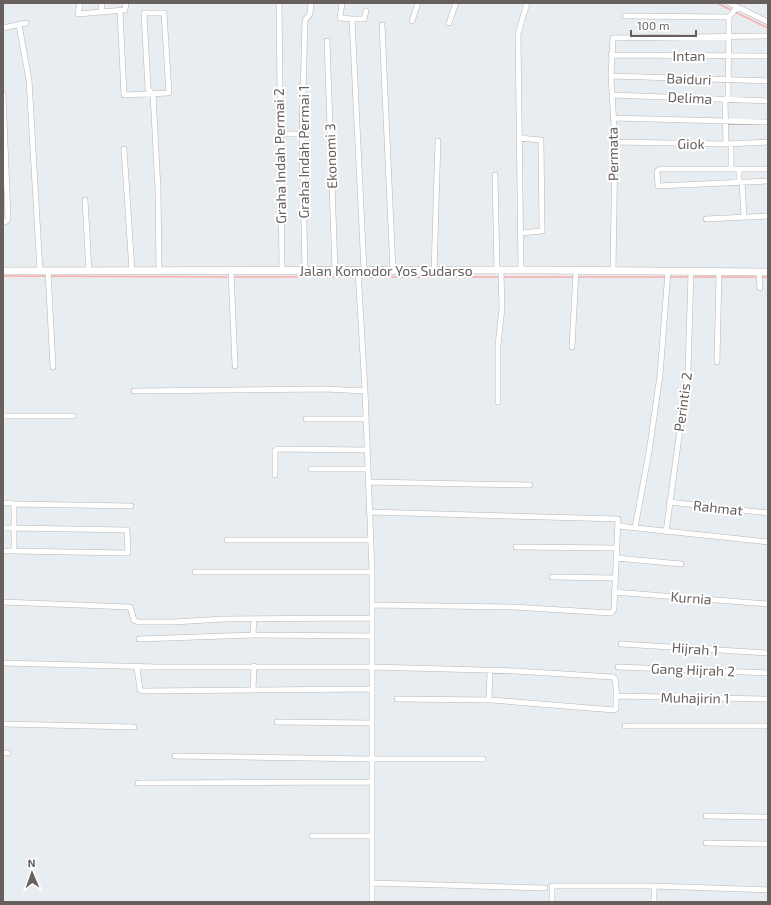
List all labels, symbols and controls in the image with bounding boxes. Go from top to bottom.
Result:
scale bar [631,12,696,38]
text: 100 m [637,18,669,32]
street label: Intan [673,47,705,64]
street label: Baiduri [666,69,712,88]
street label: Graha Indah Permai 1 [295,85,312,219]
street label: Graha Indah Permai 2 [270,88,289,224]
street label: Delima [667,88,713,107]
street label: Ekonomi 3 [321,123,340,189]
street label: Permata [604,127,621,181]
street label: Giok [677,135,705,152]
street label: Jalan Komodor Yos Sudarso [299,262,473,279]
street label: Perintis 2 [670,371,695,433]
street label: Rahmat [692,496,744,519]
street label: Kurnia [670,588,712,607]
street label: Hijrah 1 [671,638,719,659]
street label: Gang Hijrah 2 [651,660,736,679]
street label: Muhajirin 1 [660,688,730,707]
north arrow [12,853,52,893]
text: N [27,856,36,869]

